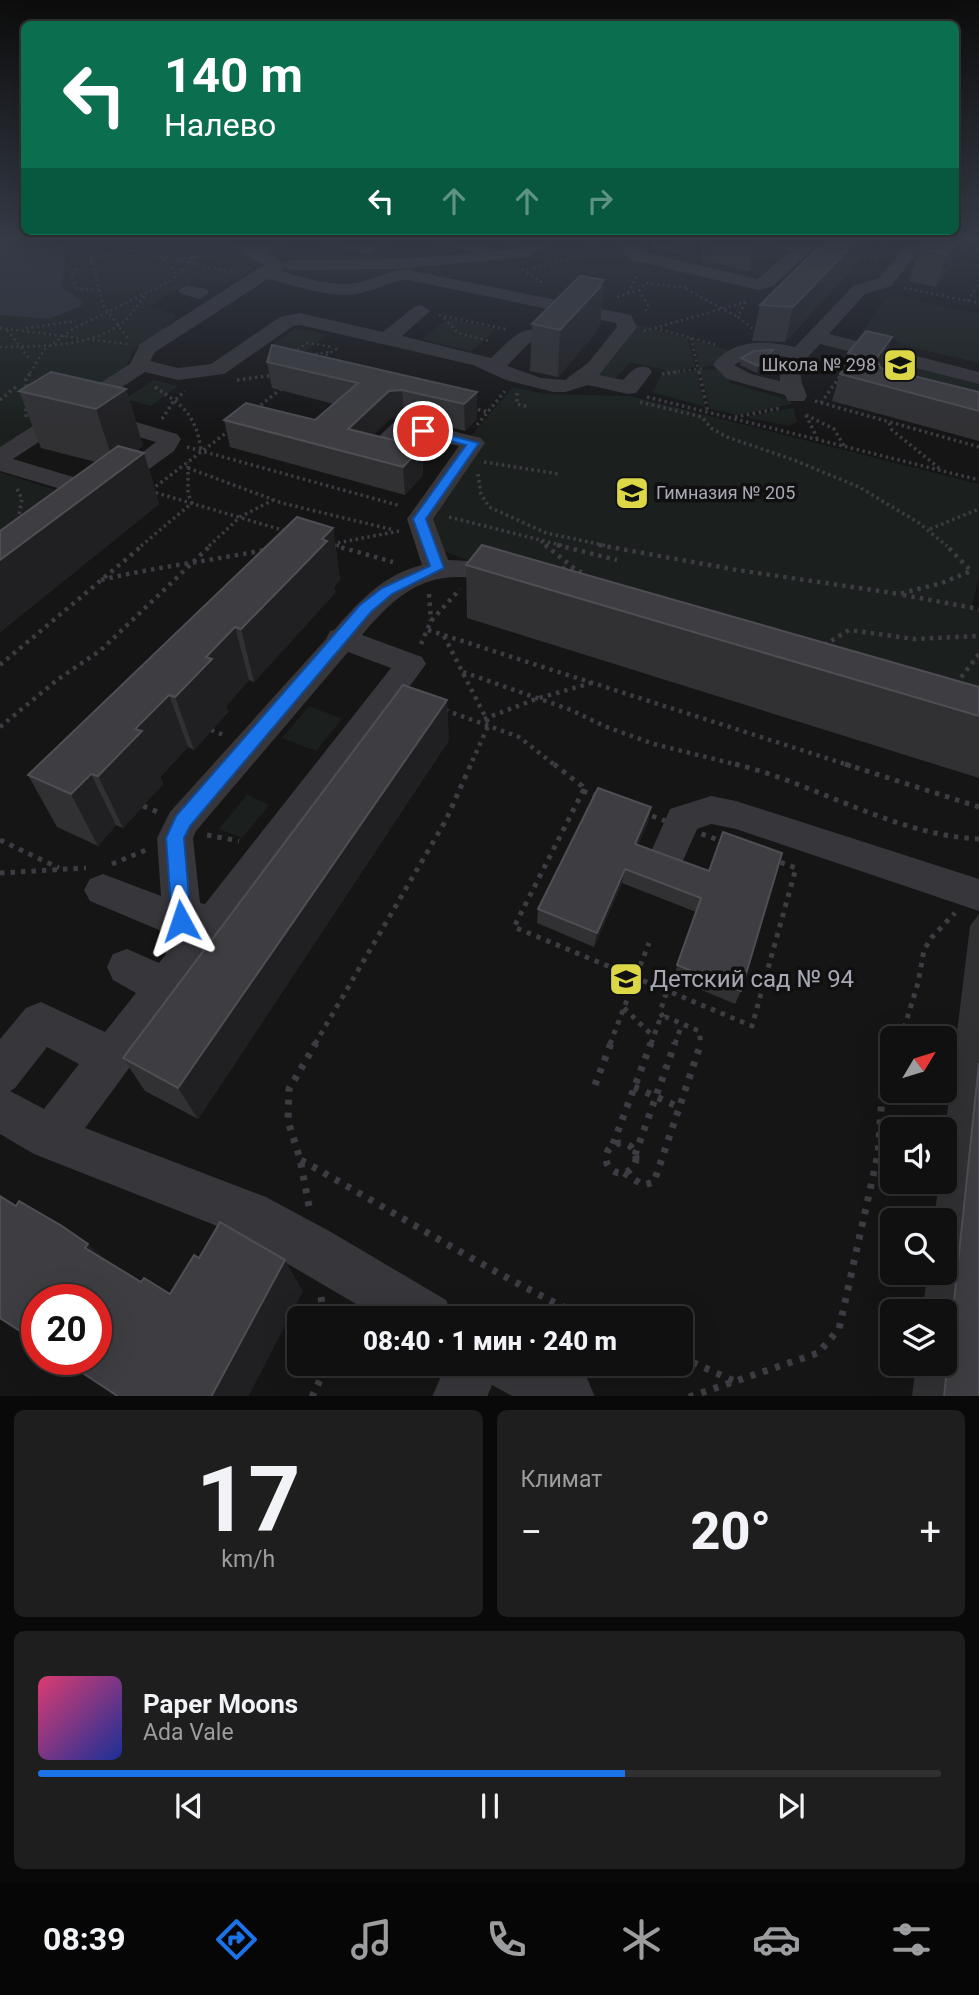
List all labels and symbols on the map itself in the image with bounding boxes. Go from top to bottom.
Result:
school or university icon: Школа № 298 [881,346,919,384]
place label: Школа № 298 [761,354,876,375]
pin [393,401,453,461]
school or university icon: Гимназия № 205 [613,474,651,512]
place label: Гимназия № 205 [656,482,795,503]
position arrow [144,884,218,958]
school or university icon: Детский сад № 94 [607,960,645,998]
place label: Детский сад № 94 [650,965,854,993]
north arrow [880,1026,957,1102]
speed limit sign: 20 [21,1284,112,1375]

